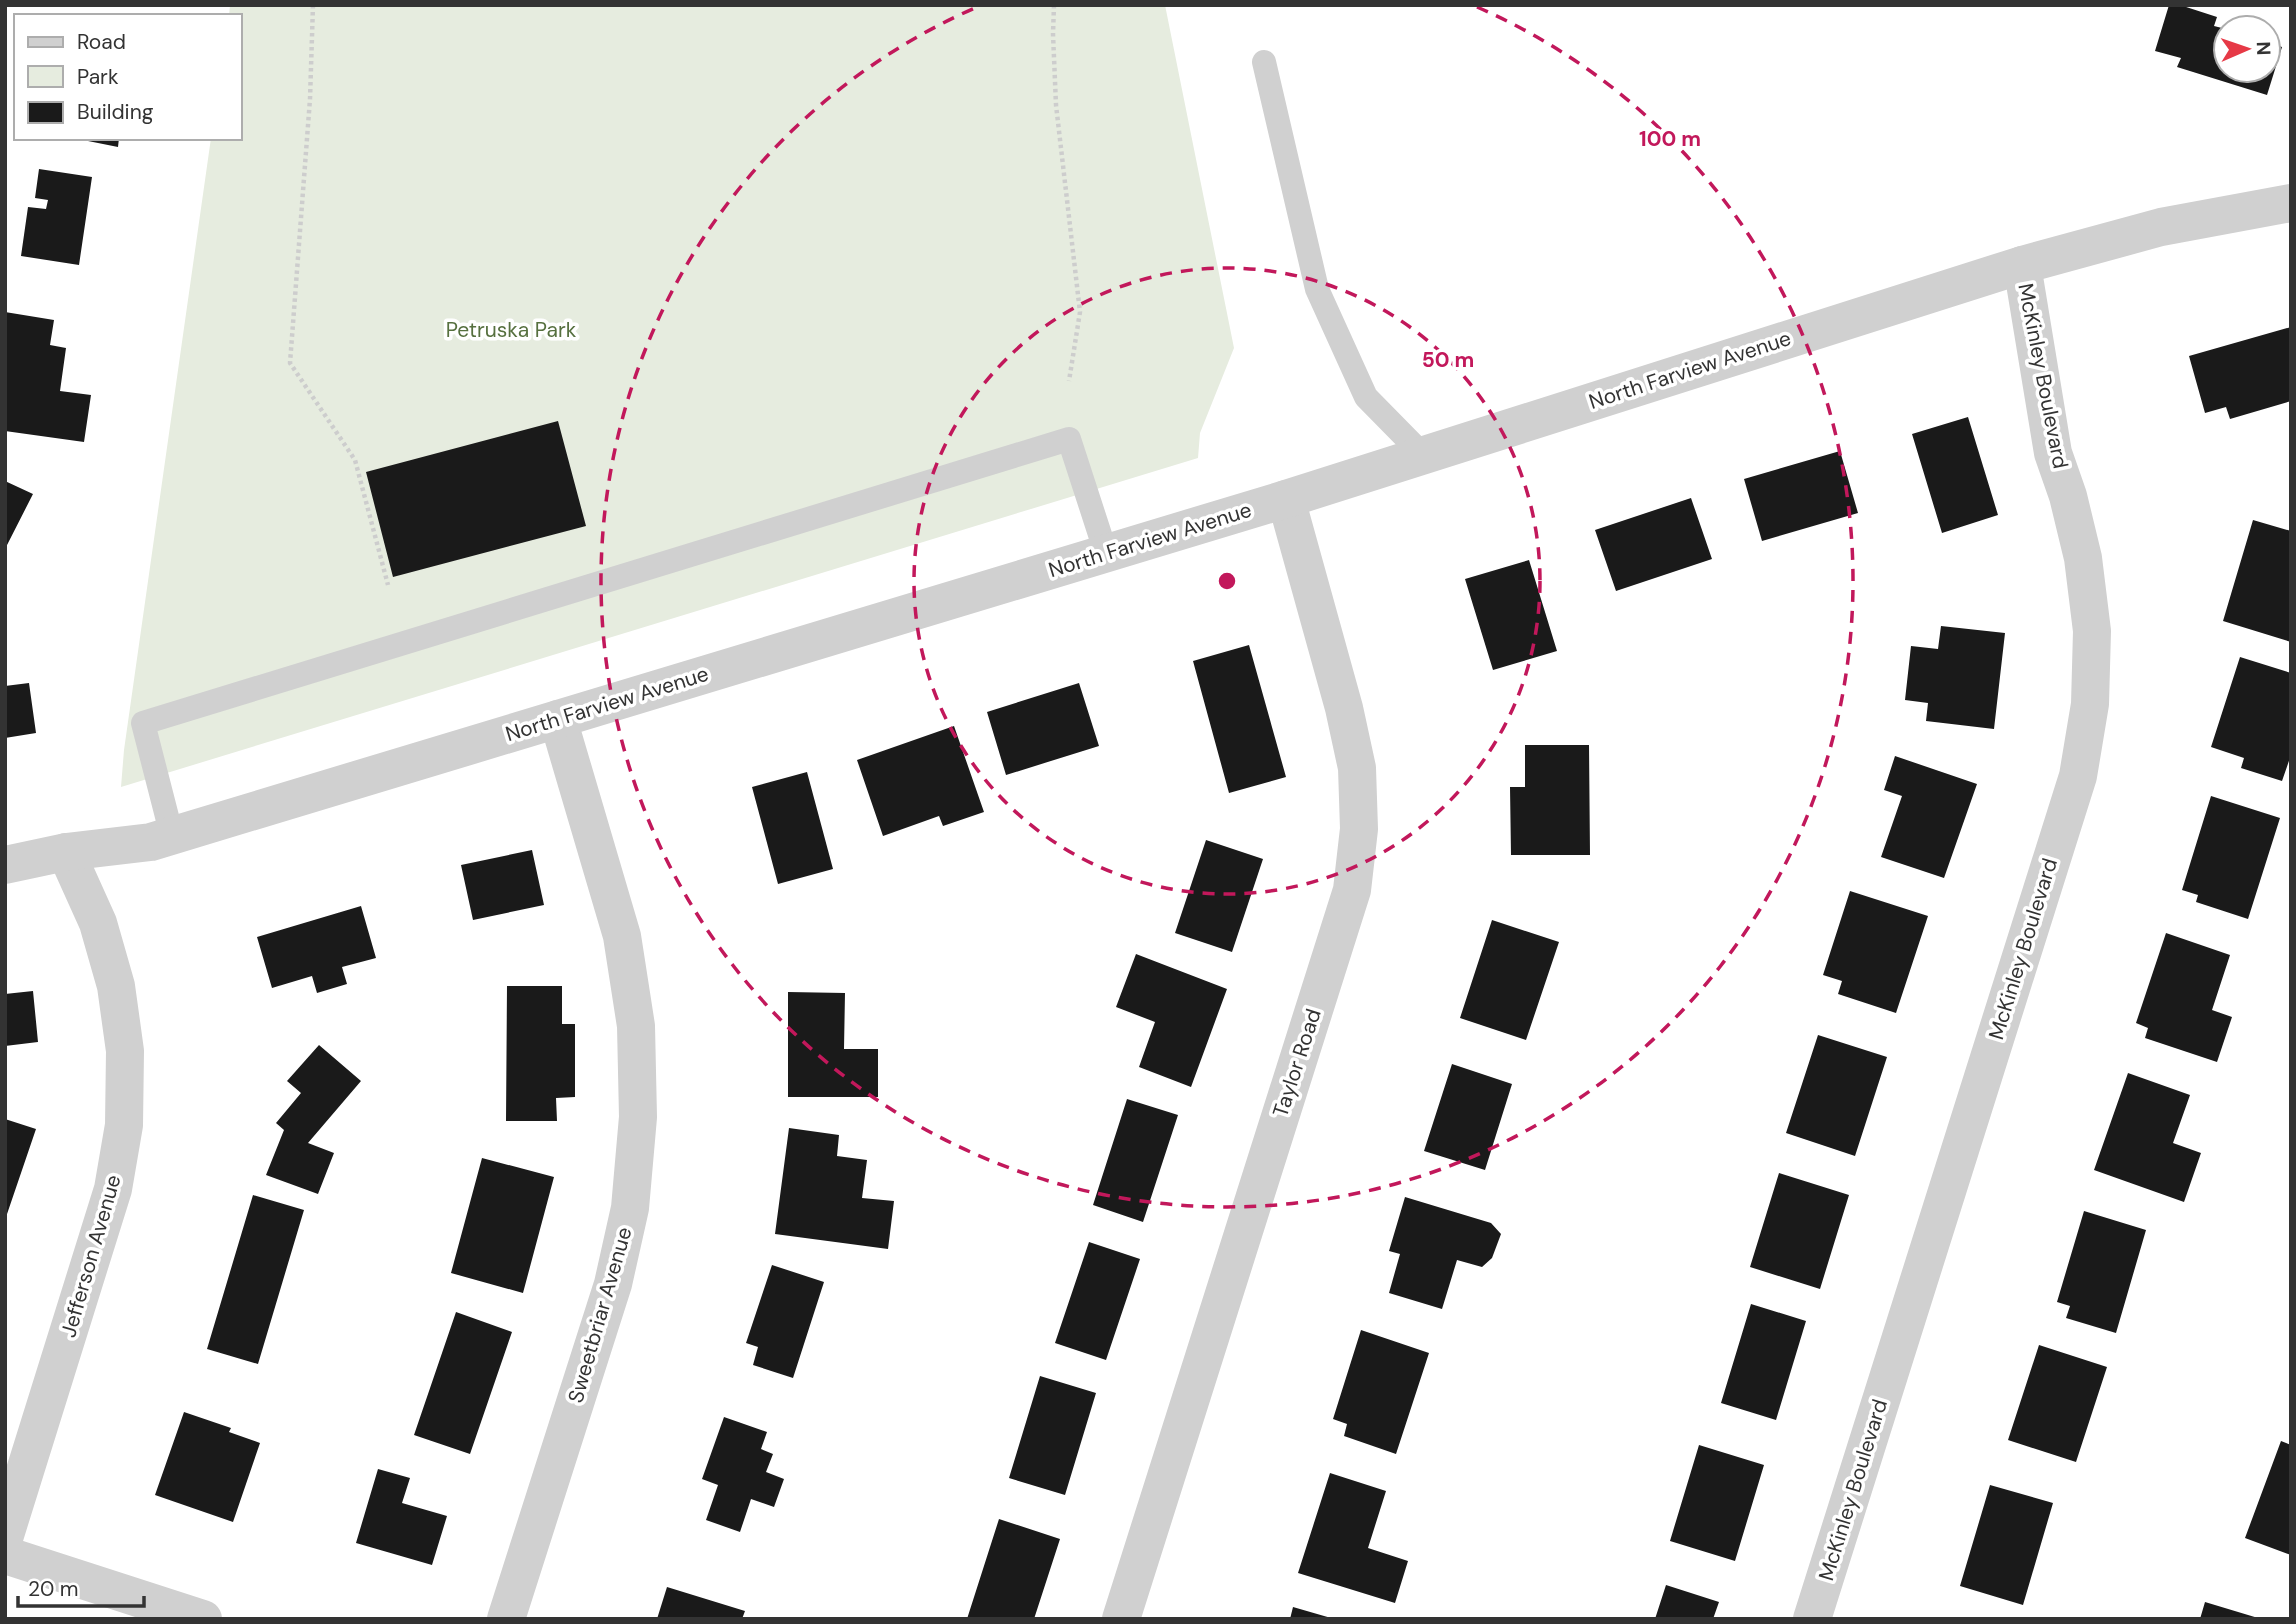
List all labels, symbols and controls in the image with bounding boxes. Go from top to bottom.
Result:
legend [14,14,242,140]
north arrow [2212,14,2282,84]
text: Road [77,28,126,56]
text: N [2251,41,2276,56]
text: Park [77,63,119,91]
text: Building [77,98,154,126]
text: 100 m [1639,125,1701,153]
street label: McKinley Boulevard [2011,281,2075,471]
park label: Petruska Park [446,316,577,344]
street label: North Farview Avenue [1585,324,1795,416]
text: 50 m [1422,346,1474,374]
street label: North Farview Avenue [1045,496,1255,584]
centre of rings [1215,569,1239,593]
street label: North Farview Avenue [502,660,712,748]
street label: McKinley Boulevard [1982,855,2064,1043]
street label: Taylor Road [1266,1005,1328,1121]
street label: Jefferson Avenue [54,1171,128,1341]
street label: Sweetbriar Avenue [562,1224,639,1406]
street label: McKinley Boulevard [1812,1396,1894,1584]
scale bar [18,1564,144,1608]
text: 20 m [28,1575,79,1603]

